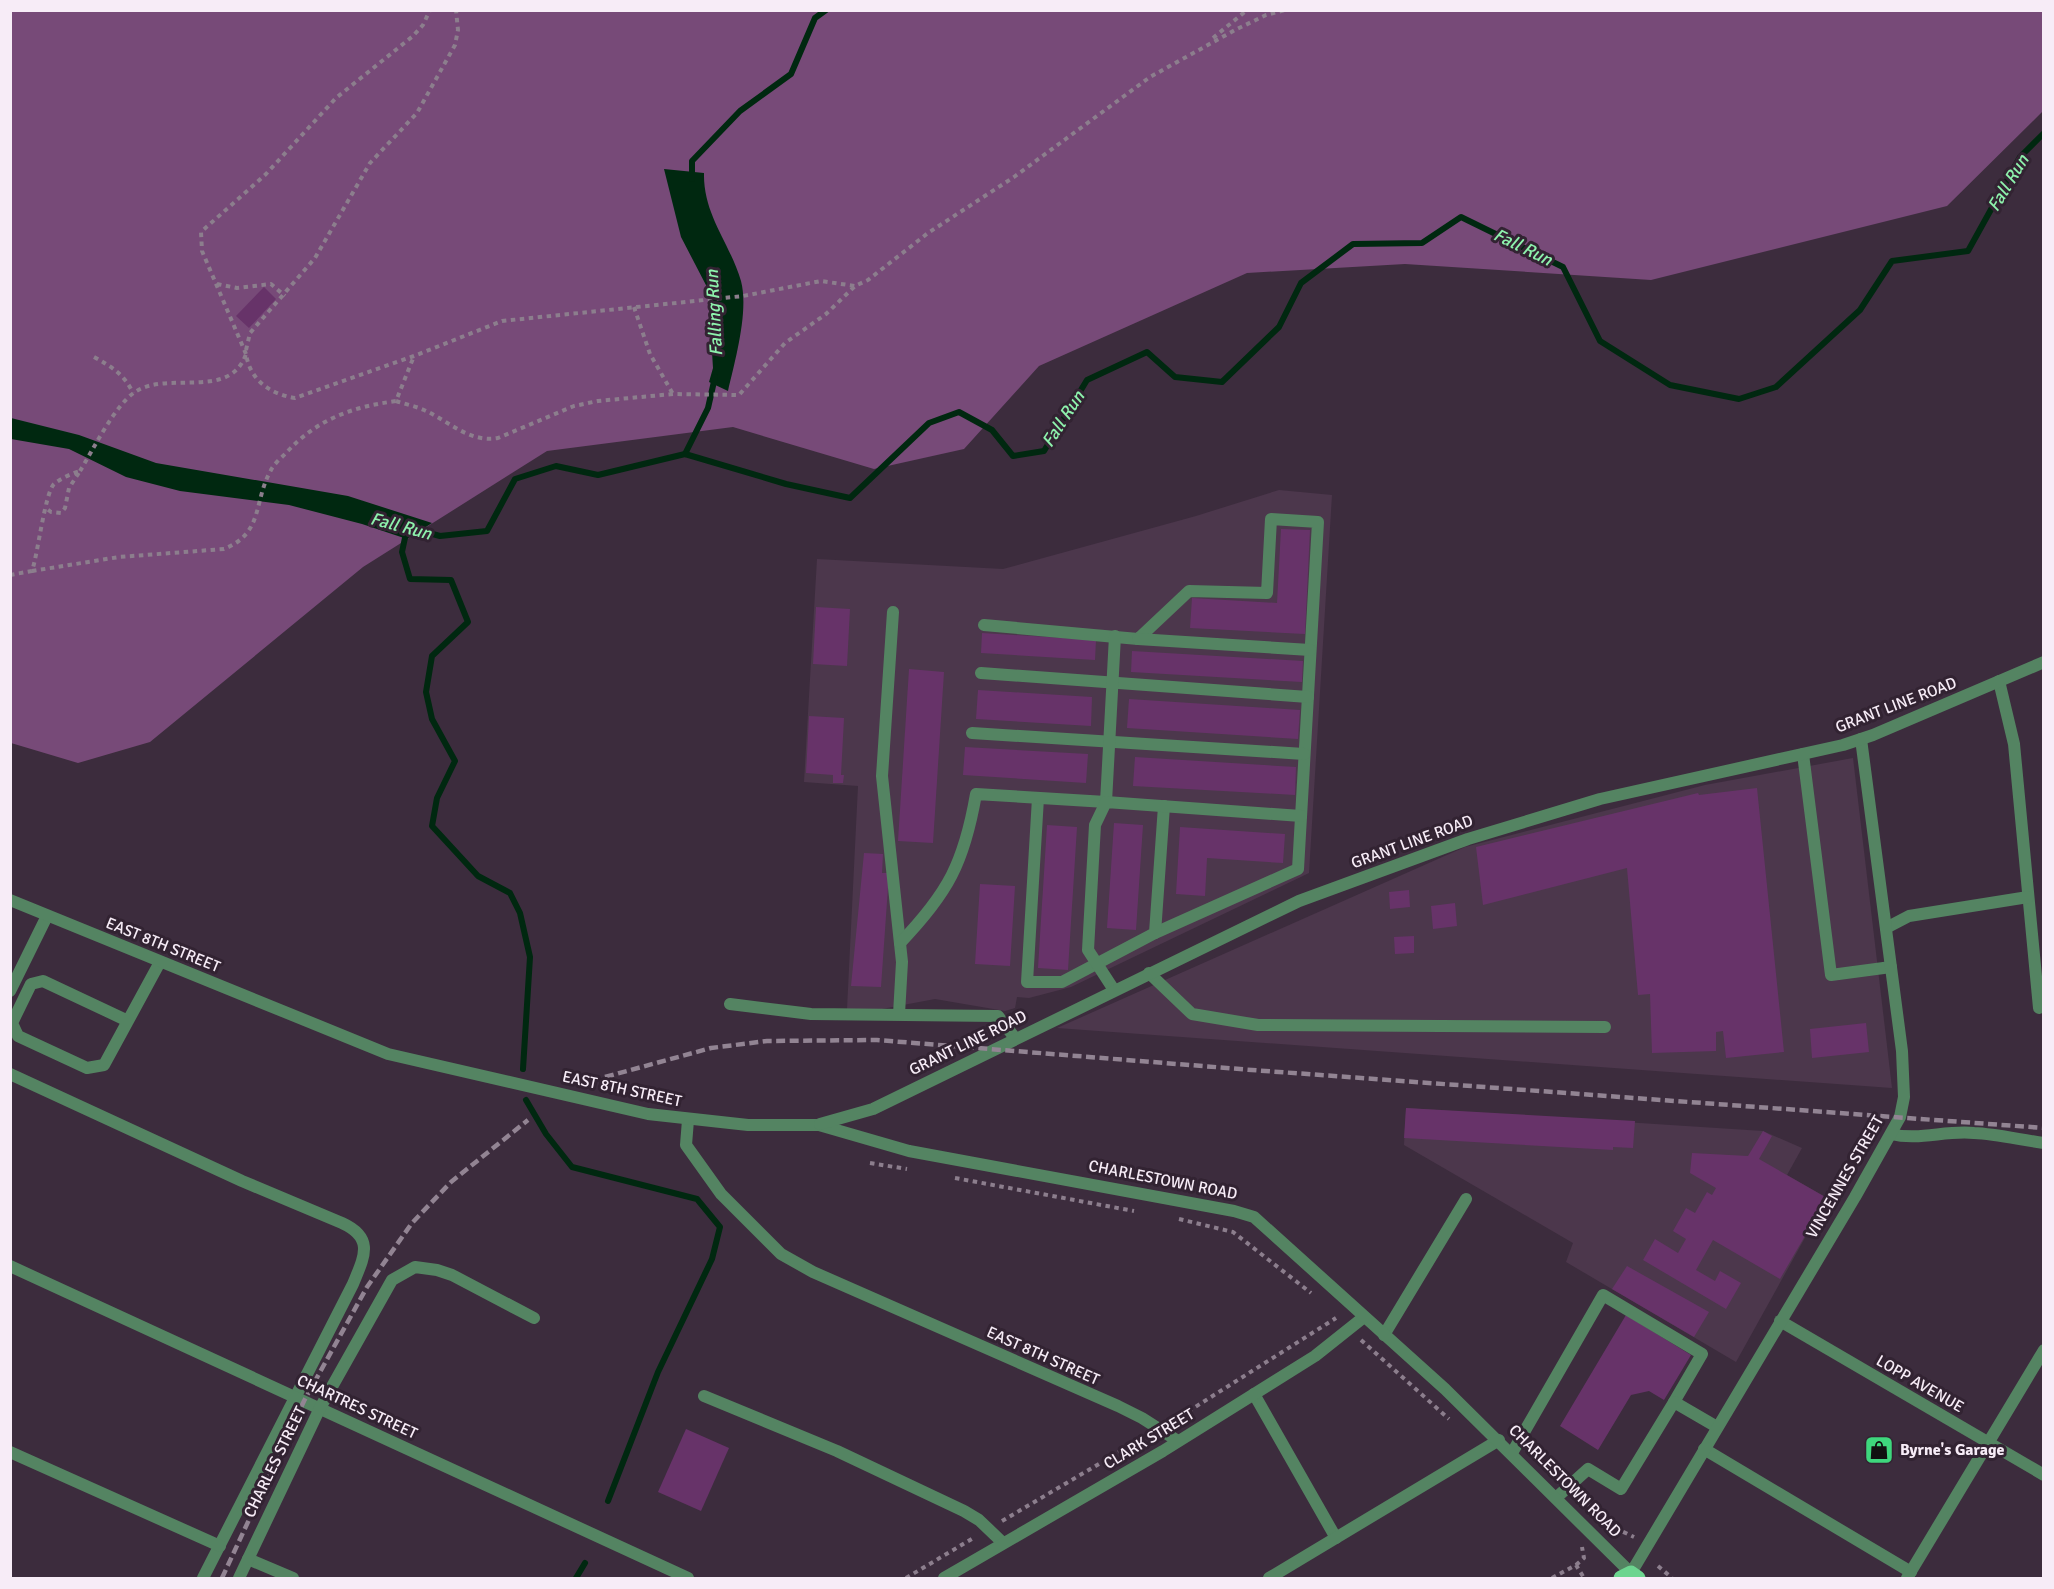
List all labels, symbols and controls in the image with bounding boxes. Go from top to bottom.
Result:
water label: Fall Run [1983,150,2034,215]
water label: Fall Run [1490,223,1557,271]
water label: Falling Run [701,268,727,357]
water label: Fall Run [1037,386,1090,451]
water label: Fall Run [368,507,435,545]
street label: GRANT LINE ROAD [1833,673,1959,737]
street label: GRANT LINE ROAD [1348,811,1476,873]
street label: EAST 8TH STREET [103,913,223,977]
street label: GRANT LINE ROAD [906,1006,1030,1080]
street label: EAST 8TH STREET [561,1067,684,1111]
street label: VINCENNES STREET [1802,1112,1888,1242]
street label: CHARLESTOWN ROAD [1087,1156,1239,1204]
street label: EAST 8TH STREET [983,1322,1103,1390]
street label: LOPP AVENUE [1873,1351,1967,1417]
street label: CHARTRES STREET [294,1370,420,1444]
street label: CHARLES STREET [239,1403,311,1521]
street label: CLARK STREET [1100,1404,1198,1474]
street label: CHARLESTOWN ROAD [1504,1420,1626,1542]
shop icon: Byrne's Garage [1863,1434,1895,1466]
place label: Byrne's Garage [1900,1440,2004,1460]

